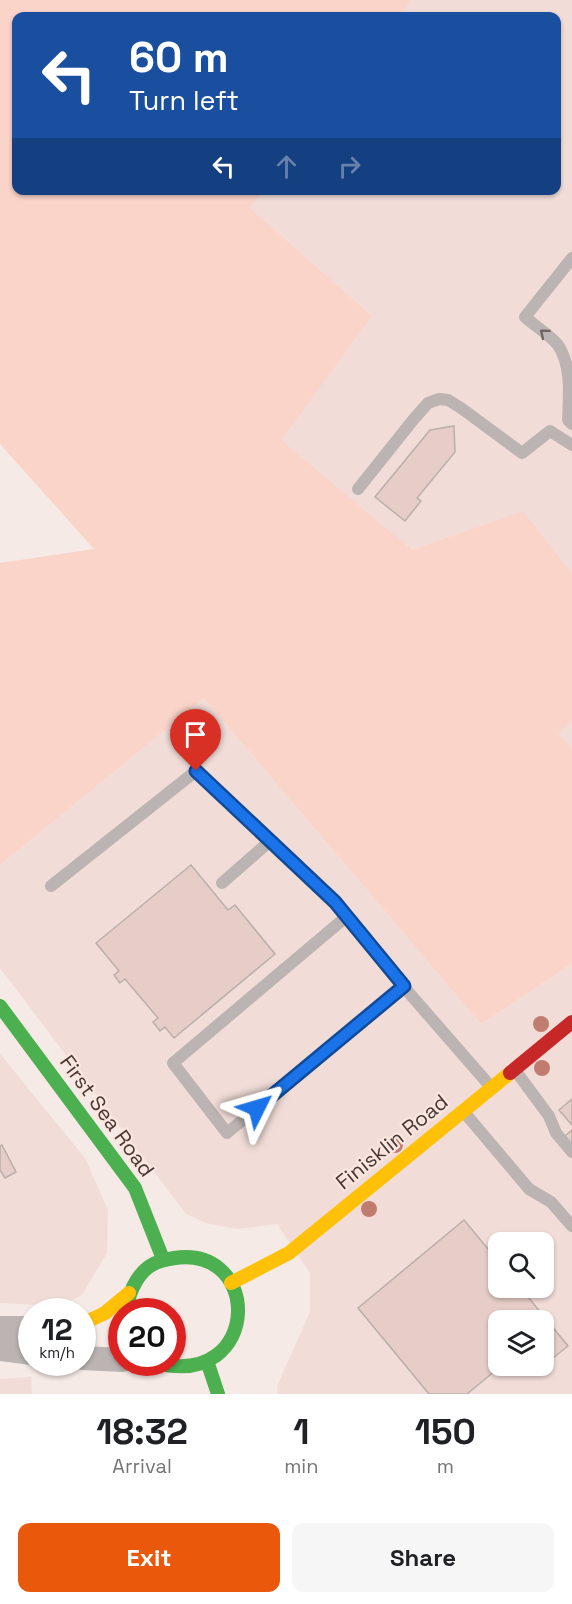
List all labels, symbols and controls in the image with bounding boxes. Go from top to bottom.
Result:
text: 60 m [129,31,229,84]
icon: left [30,36,108,114]
text: Turn left [129,83,239,118]
icon: left [207,150,240,183]
icon: ahead [270,150,303,183]
icon: right [333,150,366,183]
one-way arrow [540,330,551,341]
pin [170,709,221,771]
icon: arrive [179,718,212,751]
street label: First Sea Road [54,1049,161,1182]
position arrow [225,1076,289,1140]
street label: Finisklin Road [330,1088,453,1195]
map controls [488,1232,554,1376]
button: search [488,1232,554,1298]
speed limit sign: 20 [108,1298,186,1376]
text: 12 [41,1310,73,1349]
button: layers [488,1310,554,1376]
text: km/h [39,1343,75,1362]
text: 18:32 [96,1409,188,1455]
text: 1 [293,1409,309,1455]
text: 150 [415,1409,476,1455]
text: Arrival [112,1453,172,1479]
text: min [284,1453,319,1479]
text: m [437,1453,454,1479]
button: Exit [18,1523,280,1592]
button: Share [292,1523,554,1592]

